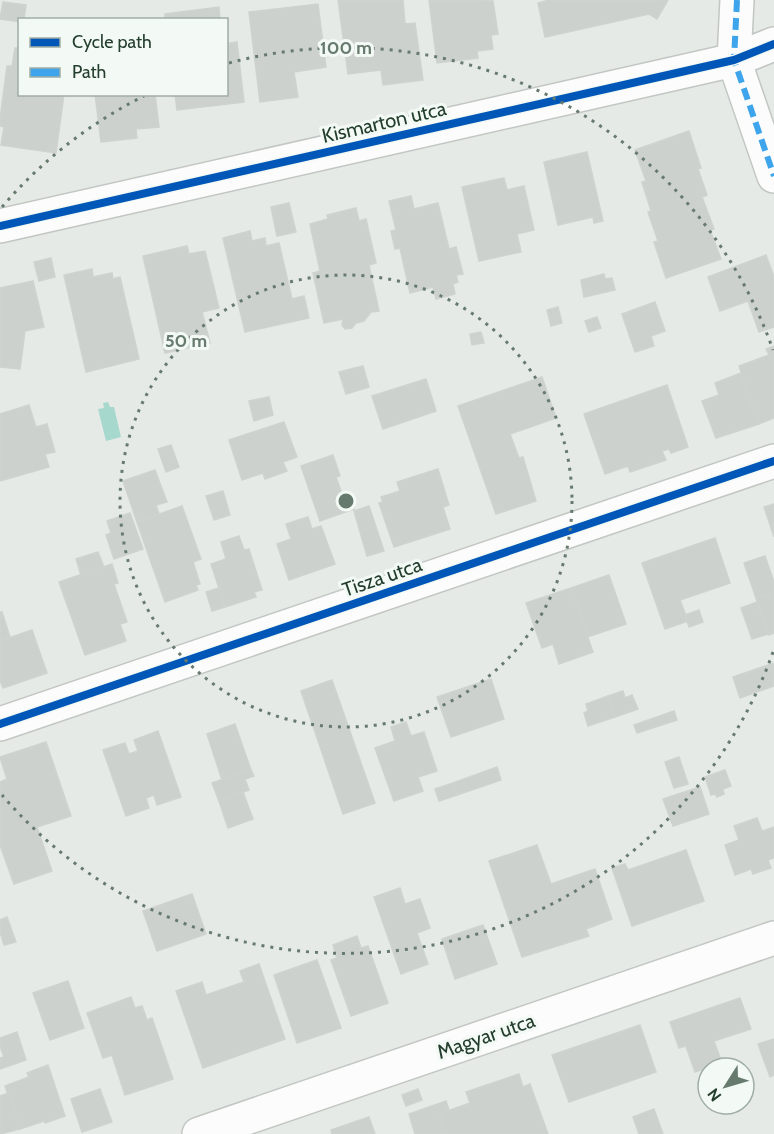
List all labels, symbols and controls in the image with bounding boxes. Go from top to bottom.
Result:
legend [18,18,228,96]
text: Cycle path [72,31,152,53]
text: 100 m [320,37,372,59]
text: Path [72,61,106,83]
street label: Kismarton utca [319,96,449,148]
text: 50 m [165,330,207,352]
centre of rings [336,491,356,511]
street label: Tisza utca [339,552,425,602]
street label: Magyar utca [434,1008,538,1064]
north arrow [696,1056,756,1116]
text: N [703,1084,725,1105]

